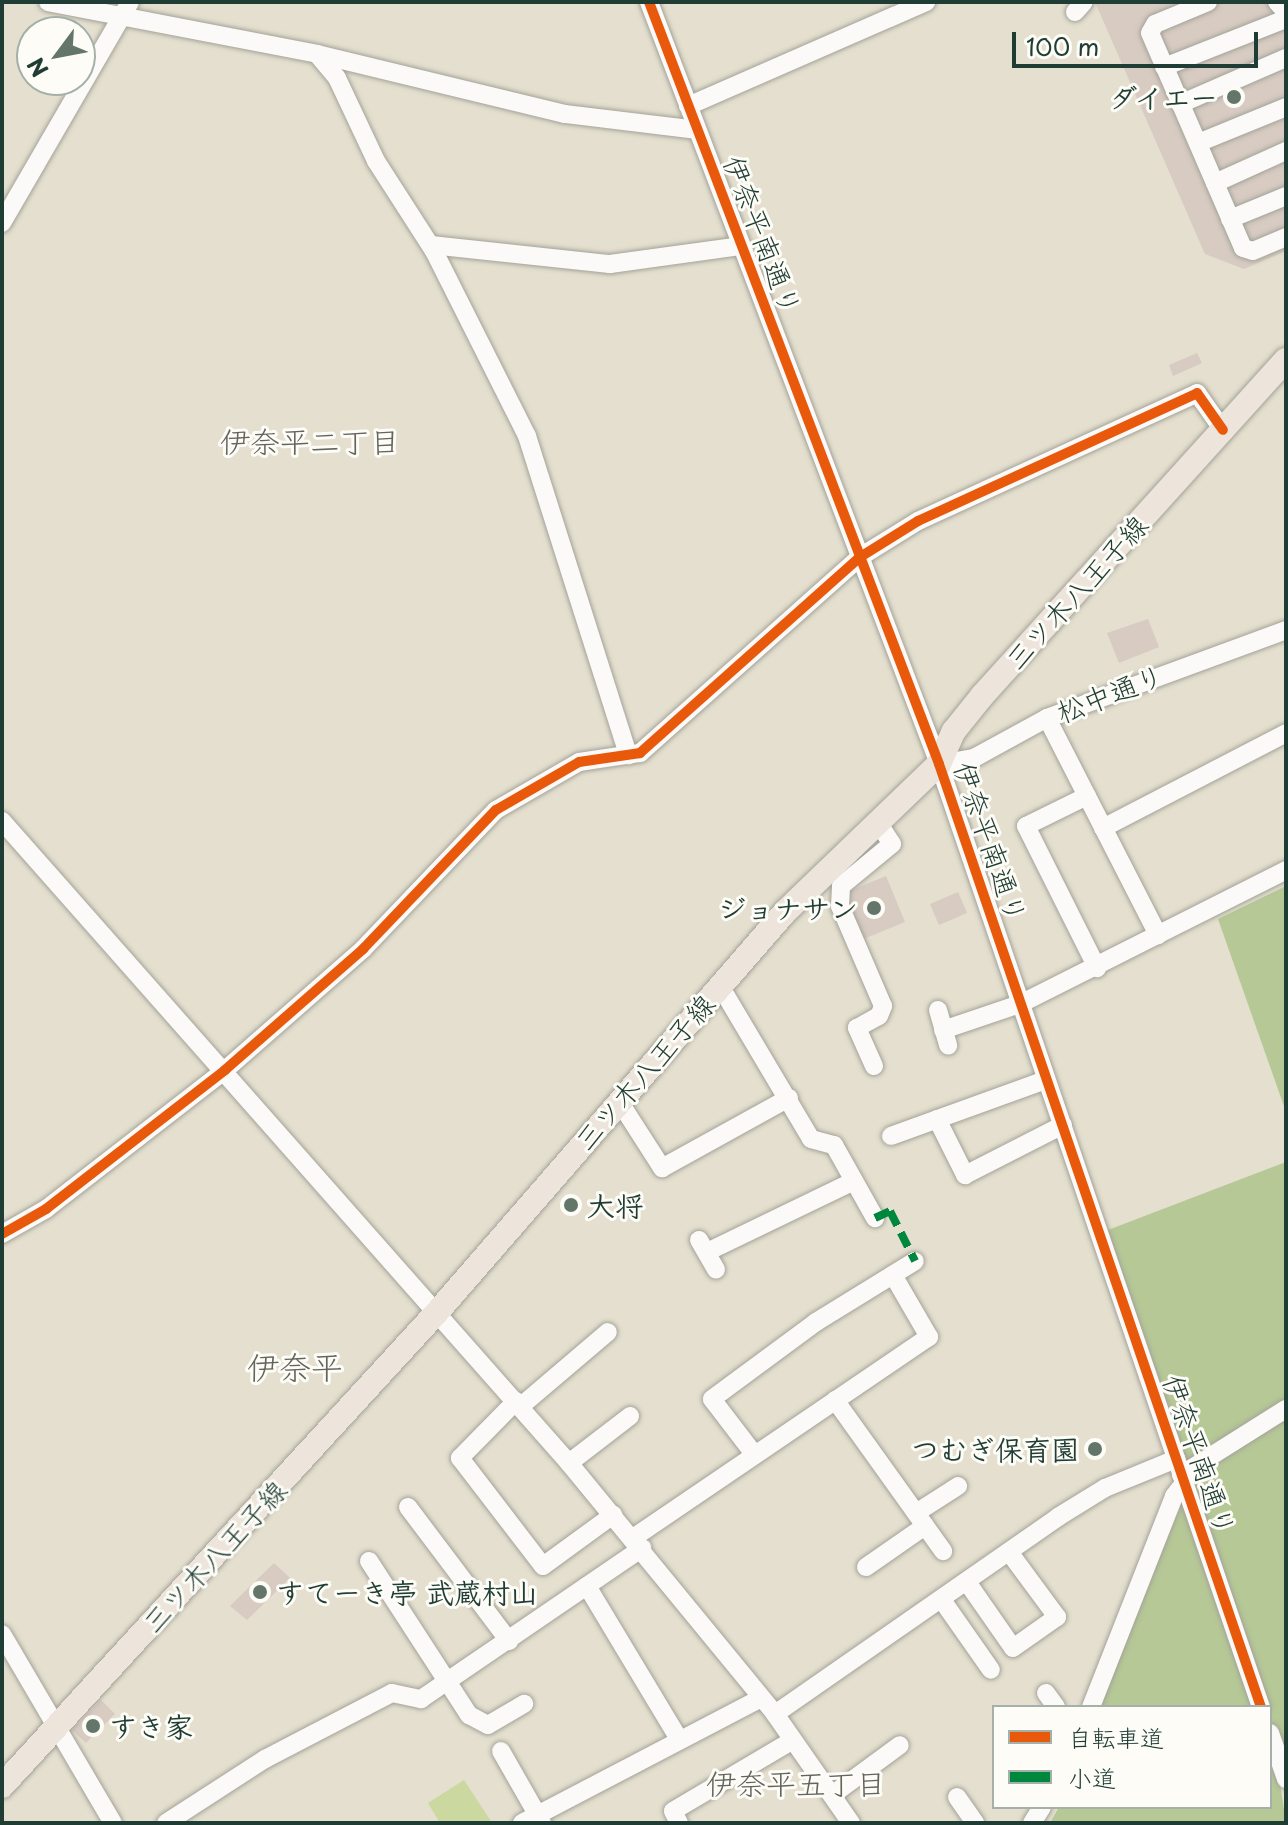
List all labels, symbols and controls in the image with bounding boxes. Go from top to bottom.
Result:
north arrow [16,16,96,96]
scale bar [1016,16,1262,66]
text: 100 m [1026,28,1099,64]
text: N [18,52,56,84]
place label: ダイエー [1107,80,1218,114]
marker: ダイエー [1225,88,1243,106]
street label: 伊奈平南通り [717,151,809,319]
district label: 伊奈平二丁目 [220,423,400,459]
street label: 三ツ木八王子線 [998,508,1154,676]
street label: 松中通り [1052,657,1168,729]
street label: 伊奈平南通り [948,757,1034,927]
place label: ジョナサン [718,891,858,925]
marker: ジョナサン [865,899,883,917]
street label: 三ツ木八王子線 [567,987,721,1157]
place label: 大将 [587,1188,643,1222]
marker: 大将 [562,1196,580,1214]
district label: 伊奈平 [247,1347,343,1385]
street label: 伊奈平南通り [1157,1370,1243,1540]
place label: つむぎ保育園 [911,1432,1079,1466]
marker: つむぎ保育園 [1086,1440,1104,1458]
street label: 三ツ木八王子線 [135,1473,293,1639]
place label: すてーき亭 武蔵村山 [276,1575,537,1609]
marker: すてーき亭 武蔵村山 [251,1583,269,1601]
legend [992,1705,1272,1809]
place label: すき家 [109,1709,193,1743]
marker: すき家 [84,1717,102,1735]
text: 自転車道 [1068,1719,1164,1755]
text: 小道 [1068,1759,1116,1795]
district label: 伊奈平五丁目 [706,1765,886,1801]

